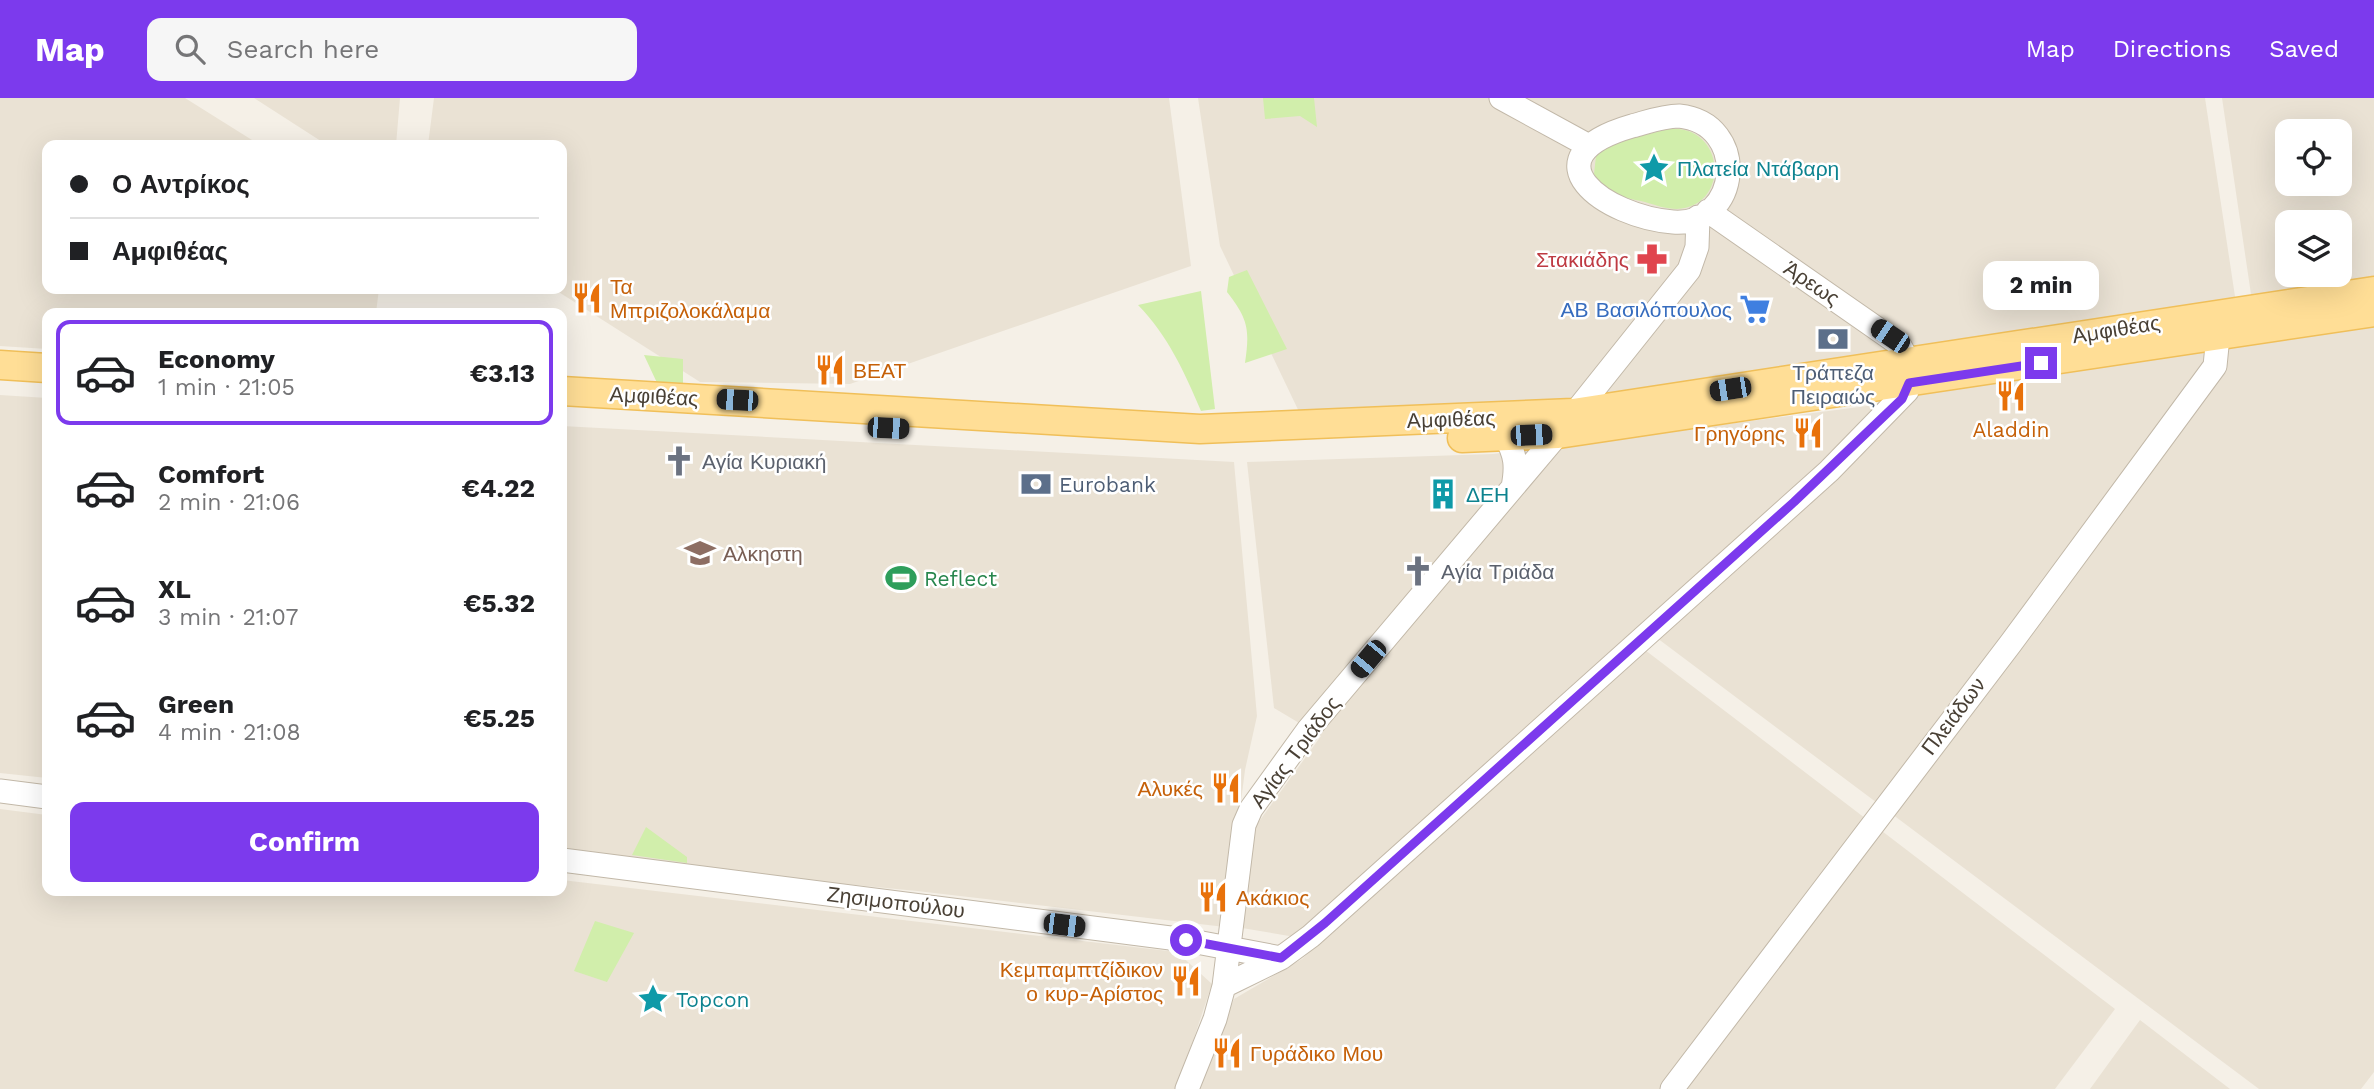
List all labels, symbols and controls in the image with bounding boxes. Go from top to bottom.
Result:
search box [147,18,637,81]
text: Map [35,30,105,69]
icon: search [171,30,209,68]
text: Search here [227,34,379,64]
text: Map [2026,35,2075,63]
text: Directions [2113,35,2231,63]
text: Saved [2269,35,2339,63]
map controls [2275,119,2352,287]
button: locate [2275,119,2352,196]
place icon: Πλατεία Ντάβαρη [1637,151,1671,185]
place label: Πλατεία Ντάβαρη [1677,156,1839,181]
text: Ο Αντρίκος [112,169,250,199]
button: layers [2275,210,2352,287]
text: Αμφιθέας [112,236,228,266]
pharmacy icon: Στακιάδης [1635,242,1669,276]
place label: Στακιάδης [1536,247,1629,272]
street label: Άρεως [1779,255,1845,311]
callout: 2 min [1983,261,2099,310]
text: 2 min [2010,272,2072,299]
place label: Τα Μπριζολοκάλαμα [610,274,770,323]
restaurant icon: Τα Μπριζολοκάλαμα [570,281,604,315]
supermarket icon: ΑΒ Βασιλόπουλος [1738,292,1772,326]
place label: ΑΒ Βασιλόπουλος [1561,297,1732,322]
street label: Αμφιθέας [2070,310,2162,348]
car [1867,316,1914,356]
bank icon: Τράπεζα Πειραιώς [1816,322,1850,356]
icon: car [74,341,137,404]
text: Economy [158,344,275,374]
route end [2025,347,2057,379]
restaurant icon: ΒΕΑΤ [813,353,847,387]
text: €3.13 [470,358,535,388]
place label: ΒΕΑΤ [853,358,906,383]
place label: Τράπεζα Πειραιώς [1791,360,1875,409]
text: 1 min · 21:05 [158,374,295,401]
car [1708,375,1753,403]
restaurant icon: Aladdin [1994,379,2028,413]
street label: Αμφιθέας [609,381,699,411]
car [716,388,759,412]
street label: Αμφιθέας [1406,405,1496,433]
car [867,416,910,440]
restaurant icon: Γρηγόρης [1791,416,1825,450]
place label: Aladdin [1972,417,2050,442]
place label: Γρηγόρης [1694,421,1785,446]
car [1510,424,1553,446]
church icon: Αγία Κυριακή [662,444,696,478]
place label: Αγία Κυριακή [702,449,827,474]
icon: car [74,456,137,519]
text: Comfort [158,459,264,489]
bank icon: Eurobank [1019,467,1053,501]
place label: Eurobank [1059,472,1156,497]
text: €4.22 [462,473,535,503]
building icon: ΔΕΗ [1426,477,1460,511]
place label: ΔΕΗ [1466,482,1509,507]
text: 2 min · 21:06 [158,489,300,516]
school or university icon: Αλκηστη [683,536,717,570]
place label: Αλκηστη [723,541,803,566]
church icon: Αγία Τριάδα [1401,554,1435,588]
place label: Αγία Τριάδα [1441,559,1555,584]
sports icon: Reflect [884,561,918,595]
place label: Reflect [924,566,997,591]
icon: car [74,571,137,634]
text: XL [158,574,191,604]
text: €5.32 [463,588,535,618]
text: 3 min · 21:07 [158,604,298,631]
car [1347,636,1390,682]
street label: Πλειάδων [1916,672,1990,760]
icon: car [74,686,137,749]
text: Green [158,689,234,719]
street label: Αγίας Τριάδος [1245,691,1345,813]
text: €5.25 [463,703,535,733]
text: 4 min · 21:08 [158,719,301,746]
restaurant icon: Αλυκές [1209,771,1243,805]
place label: Αλυκές [1138,776,1203,801]
button: Confirm [70,802,539,882]
restaurant icon: Ακάκιος [1196,880,1230,914]
street label: Ζησιμοπούλου [826,881,966,923]
place label: Ακάκιος [1236,885,1309,910]
car [1042,912,1087,938]
route start [1170,924,1202,956]
place label: Κεμπαμπτζίδικον ο κυρ-Αρίστος [1000,957,1163,1006]
restaurant icon: Κεμπαμπτζίδικον ο κυρ-Αρίστος [1169,964,1203,998]
place icon: Topcon [636,982,670,1016]
place label: Topcon [676,987,750,1012]
restaurant icon: Γυράδικο Μου [1210,1036,1244,1070]
place label: Γυράδικο Μου [1250,1041,1383,1066]

